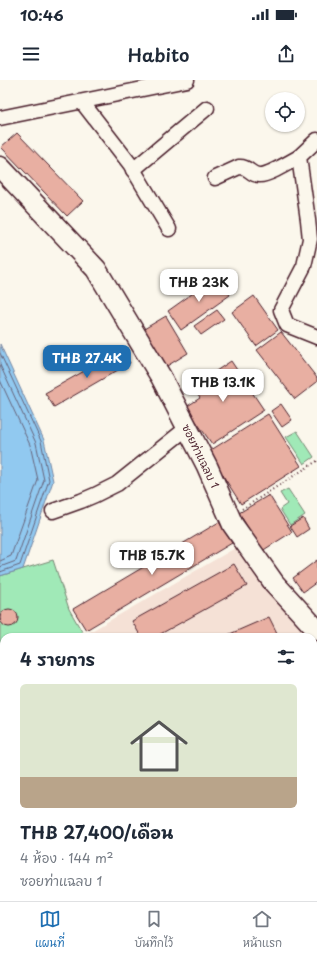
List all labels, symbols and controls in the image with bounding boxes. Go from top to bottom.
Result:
text: 10:46 [20,3,64,26]
text: Habito [128,41,189,68]
icon: menu [20,43,42,65]
icon: share [275,43,297,65]
map controls [265,92,305,132]
button: locate [265,92,305,132]
pin: THB 23K [162,269,236,303]
text: THB 23K [169,272,229,291]
pin: THB 27.4K [41,345,133,379]
text: THB 27.4K [52,348,122,367]
pin: THB 13.1K [177,369,269,403]
text: THB 13.1K [191,372,255,391]
street label: ซอยท่าแฉลบ 1 [178,421,224,491]
pin: THB 15.7K [106,542,198,576]
text: THB 15.7K [119,545,185,564]
text: 4 รายการ [20,646,95,672]
icon: filters [275,646,297,668]
icon: home [123,710,195,782]
text: THB 27,400/เดือน [20,819,173,845]
text: 4 ห้อง · 144 m² [20,848,113,867]
text: ซอยท่าแฉลบ 1 [20,871,102,890]
tab: แผนที่ [35,908,65,951]
tab: บันทึกไว้ [134,908,173,951]
tab: หน้าแรก [243,908,282,951]

